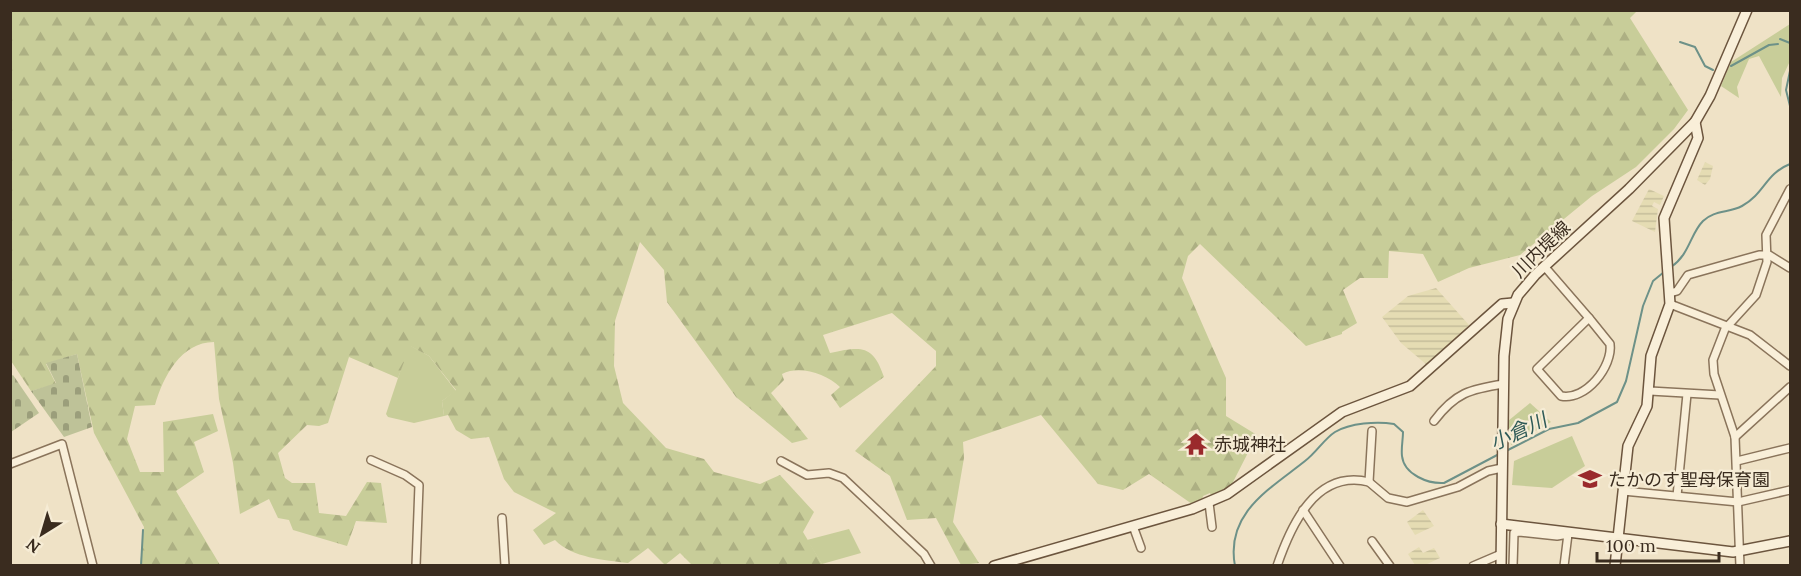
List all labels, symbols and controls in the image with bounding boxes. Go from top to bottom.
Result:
street label: 川内堤線 [1507,216,1575,282]
water label: 小倉川 [1486,406,1552,455]
temple icon: 赤城神社 [1183,431,1209,457]
place label: 赤城神社 [1214,433,1286,456]
school or university icon: たかのす聖母保育園 [1577,466,1603,492]
place label: たかのす聖母保育園 [1608,468,1770,491]
north arrow [12,504,72,564]
scale bar [1597,525,1718,563]
text: N [22,534,44,558]
text: 100 m [1606,534,1656,557]

